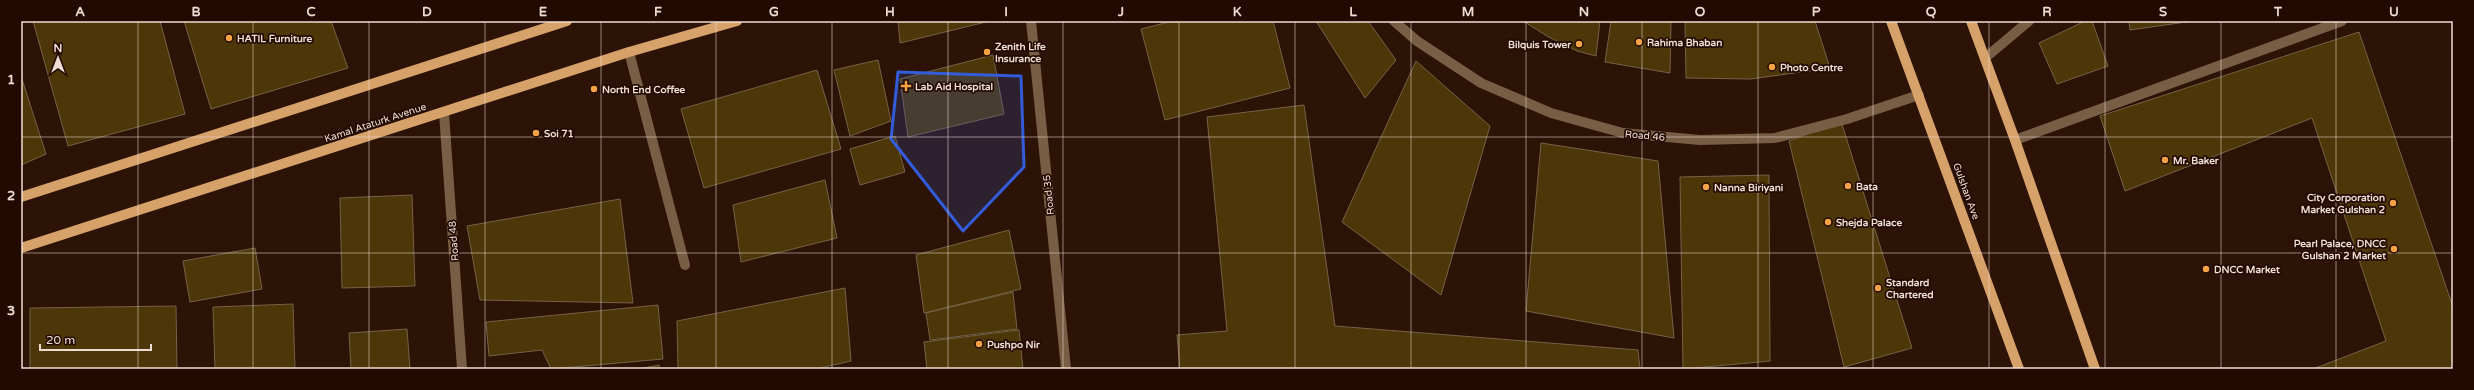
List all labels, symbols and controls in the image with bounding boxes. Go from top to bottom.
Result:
text: A [75,4,85,20]
text: B [191,4,201,20]
text: C [306,4,316,20]
text: D [422,4,432,20]
text: E [539,4,547,20]
text: F [654,4,662,20]
text: G [769,4,779,20]
text: H [885,4,895,20]
text: I [1004,4,1008,20]
text: J [1117,4,1124,20]
text: K [1233,4,1242,20]
text: L [1349,4,1357,20]
text: M [1462,4,1474,20]
text: N [1579,4,1589,20]
text: O [1695,4,1706,20]
text: P [1812,4,1821,20]
text: Q [1926,4,1937,20]
text: R [2042,4,2052,20]
text: S [2159,4,2167,20]
text: T [2273,4,2283,20]
text: U [2389,4,2399,20]
marker: HATIL Furniture [224,33,234,43]
place label: HATIL Furniture [237,33,313,45]
marker: Rahima Bhaban [1634,37,1644,47]
place label: Rahima Bhaban [1647,37,1722,49]
north arrow [38,38,78,78]
place label: Bilquis Tower [1508,39,1571,51]
marker: Bilquis Tower [1574,39,1584,49]
place label: Zenith Life Insurance [995,41,1046,65]
text: N [54,42,62,55]
marker: Zenith Life Insurance [982,47,992,57]
marker: Photo Centre [1767,62,1777,72]
place label: Photo Centre [1780,62,1843,74]
text: 1 [7,72,15,88]
marker: Lab Aid Hospital [900,80,912,92]
place label: Lab Aid Hospital [915,81,993,93]
marker: North End Coffee [589,84,599,94]
place label: North End Coffee [602,84,686,96]
street label: Kamal Ataturk Avenue [323,101,428,145]
marker: Soi 71 [531,128,541,138]
place label: Soi 71 [544,128,574,140]
street label: Road 46 [1624,128,1666,144]
marker: Mr. Baker [2160,155,2170,165]
place label: Mr. Baker [2173,155,2219,167]
street label: Gulshan Ave [1950,161,1982,222]
street label: Road 35 [1041,174,1057,216]
marker: Bata [1843,181,1853,191]
place label: Bata [1856,181,1878,193]
marker: Nanna Biriyani [1701,182,1711,192]
place label: Nanna Biriyani [1714,182,1784,194]
text: 2 [7,188,15,204]
place label: City Corporation Market Gulshan 2 [2301,192,2385,216]
marker: City Corporation Market Gulshan 2 [2388,198,2398,208]
marker: Shejda Palace [1823,217,1833,227]
place label: Shejda Palace [1836,217,1902,229]
street label: Road 48 [447,220,461,261]
place label: Pearl Palace, DNCC Gulshan 2 Market [2294,238,2386,262]
marker: Pearl Palace, DNCC Gulshan 2 Market [2389,244,2399,254]
marker: DNCC Market [2201,264,2211,274]
place label: DNCC Market [2214,264,2280,276]
place label: Standard Chartered [1886,277,1934,301]
marker: Standard Chartered [1873,283,1883,293]
text: 3 [7,303,15,319]
scale bar [40,326,151,352]
text: 20 m [46,333,75,347]
marker: Pushpo Nir [974,339,984,349]
place label: Pushpo Nir [987,339,1040,351]

